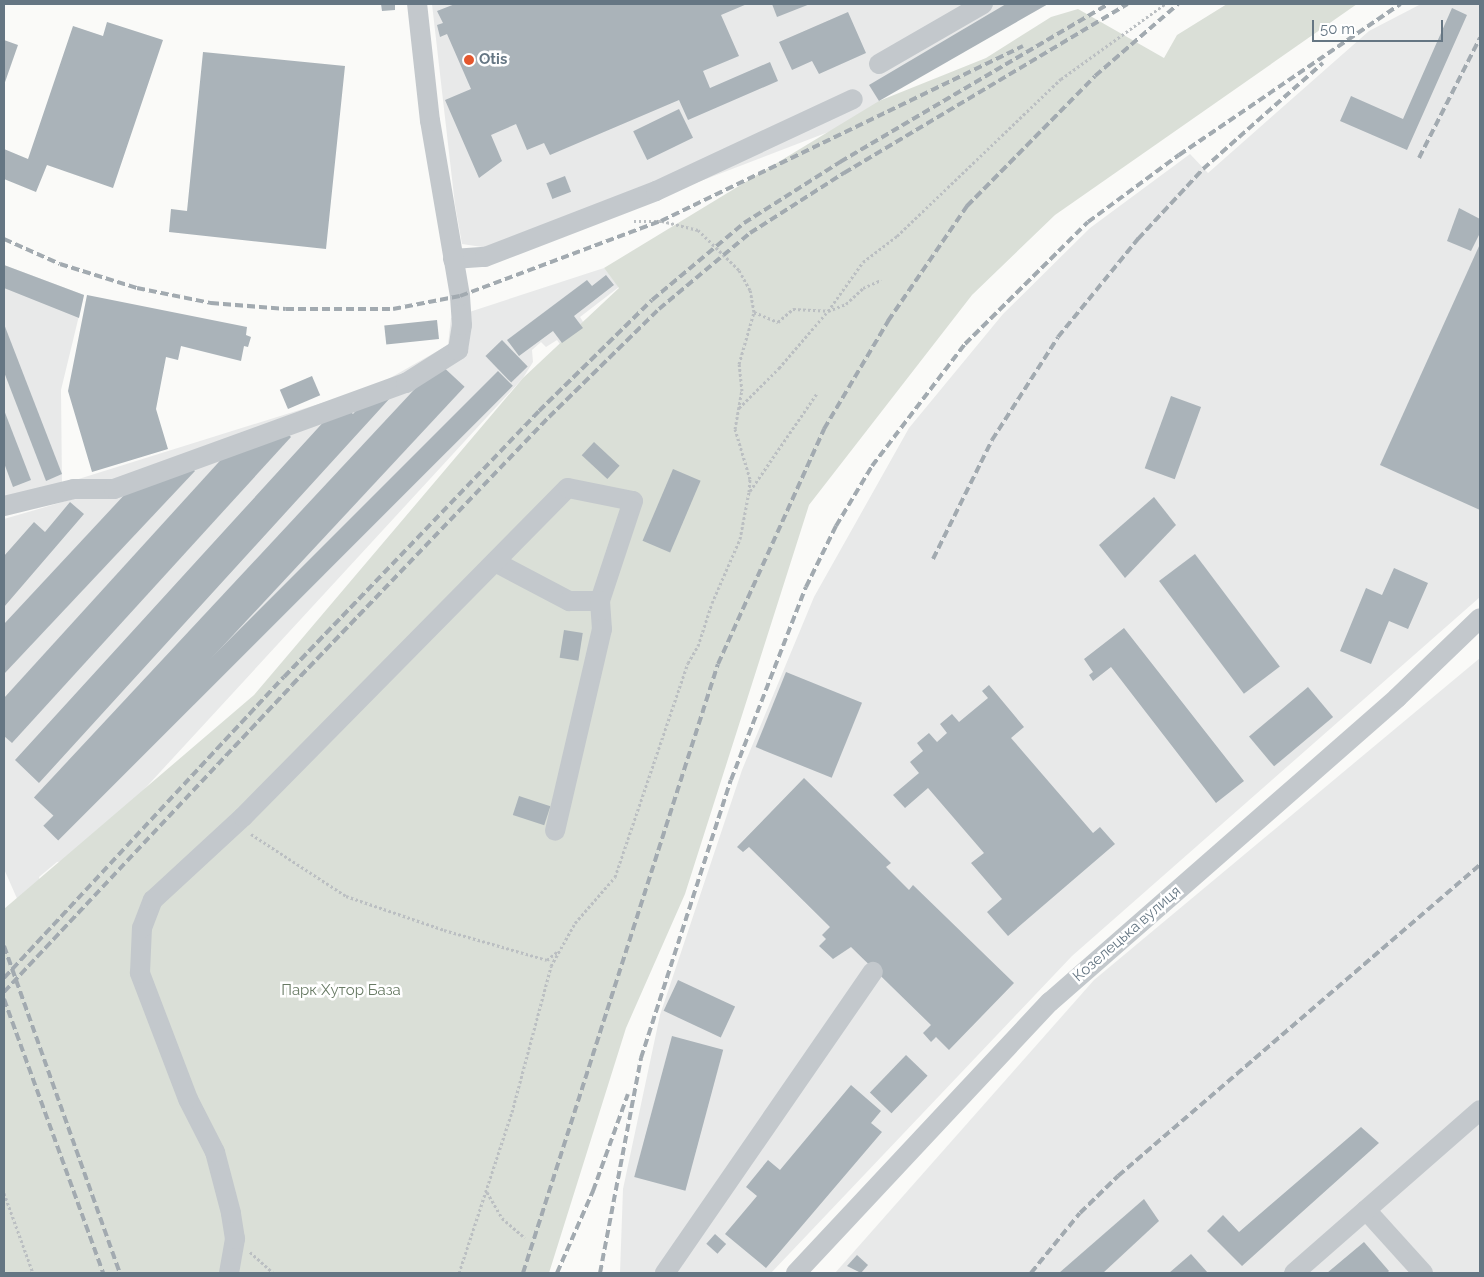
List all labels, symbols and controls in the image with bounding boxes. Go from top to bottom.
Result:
scale bar [1314,10,1445,42]
text: 50 m [1320,20,1355,38]
place label: Otis [479,51,507,69]
marker: Otis [463,54,475,66]
street label: Козелецька вулиця [1069,882,1185,986]
park label: Парк Хутор База [281,982,401,1000]

